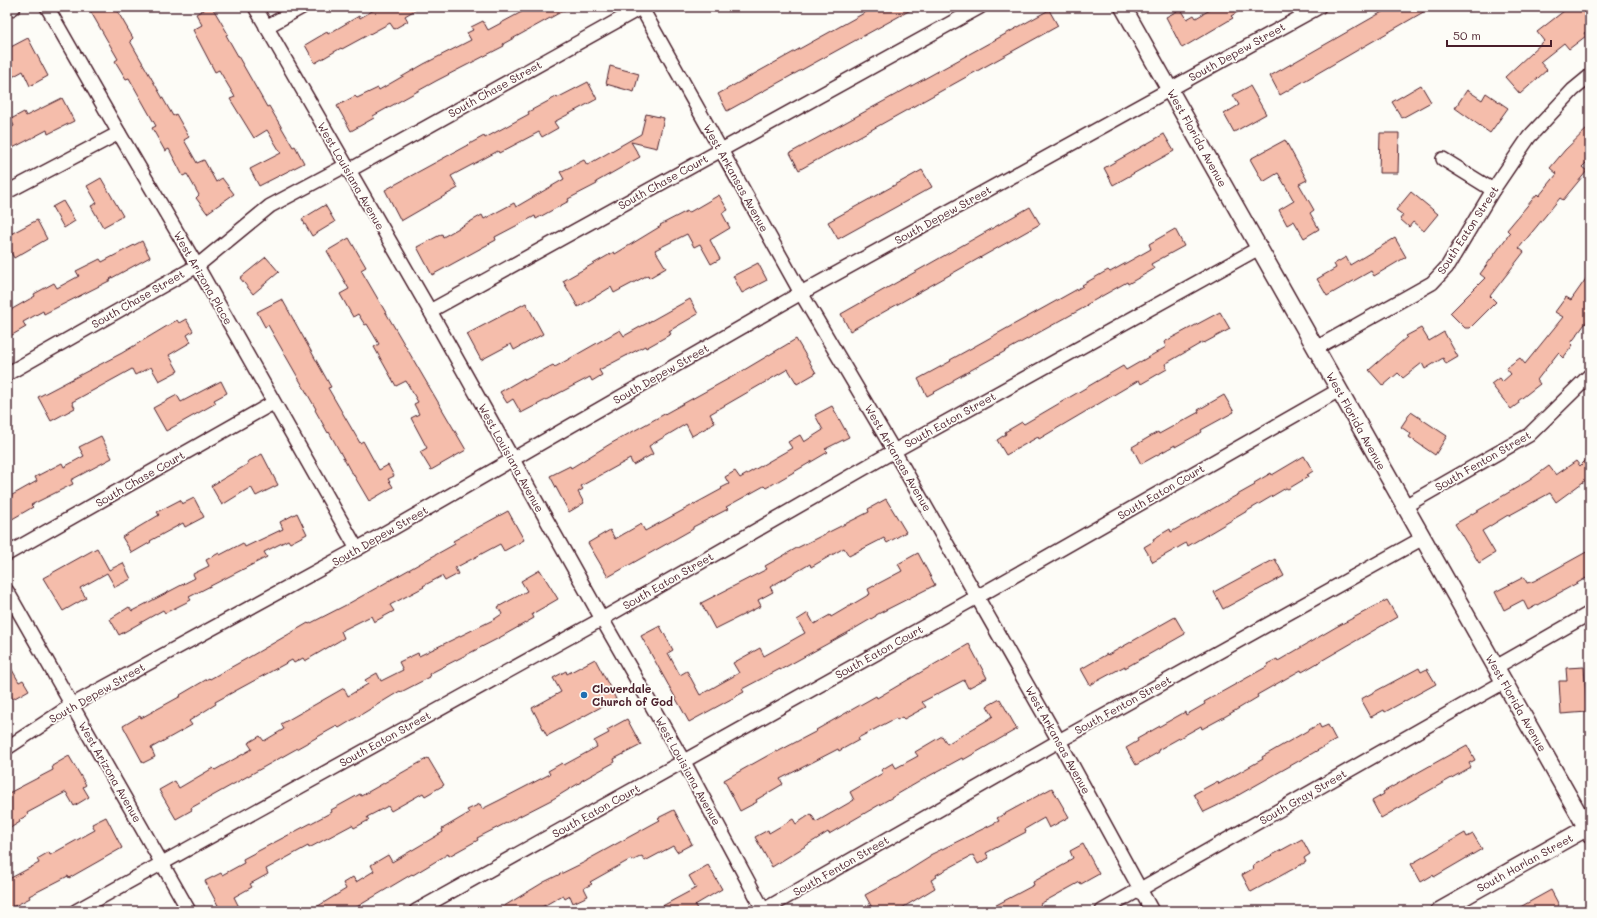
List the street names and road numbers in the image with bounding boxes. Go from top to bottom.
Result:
street label: South Depew Street [1186,19,1288,84]
street label: South Chase Street [445,57,544,121]
street label: West Florida Avenue [1164,86,1231,190]
street label: West Louisiana Avenue [314,119,389,232]
street label: West Arkansas Avenue [700,121,772,235]
street label: South Chase Court [615,151,711,213]
street label: South Depew Street [892,182,994,247]
street label: South Eaton Street [1433,183,1502,277]
street label: West Arizona Place [171,228,236,327]
street label: South Chase Street [89,266,187,331]
street label: South Depew Street [610,340,712,407]
street label: West Florida Avenue [1323,369,1390,473]
street label: South Eaton Street [901,388,998,451]
street label: West Louisiana Avenue [475,401,548,515]
street label: West Arkansas Avenue [862,402,935,514]
street label: South Fenton Street [1432,427,1534,494]
street label: South Chase Court [92,447,187,510]
street label: South Eaton Court [1114,460,1207,523]
street label: South Depew Street [329,502,431,569]
street label: South Eaton Street [620,548,716,613]
street label: South Eaton Court [832,621,925,682]
street label: West Florida Avenue [1482,651,1550,754]
street label: South Depew Street [46,659,148,726]
street label: South Fenton Street [1072,672,1174,737]
street label: West Arkansas Avenue [1022,683,1094,797]
street label: South Eaton Street [336,707,433,770]
street label: West Louisiana Avenue [652,714,725,828]
street label: West Arizona Avenue [75,719,145,825]
street label: South Gray Street [1257,765,1349,828]
street label: South Eaton Court [549,780,642,841]
street label: South Harlan Street [1474,830,1576,895]
street label: South Fenton Street [790,832,892,899]

